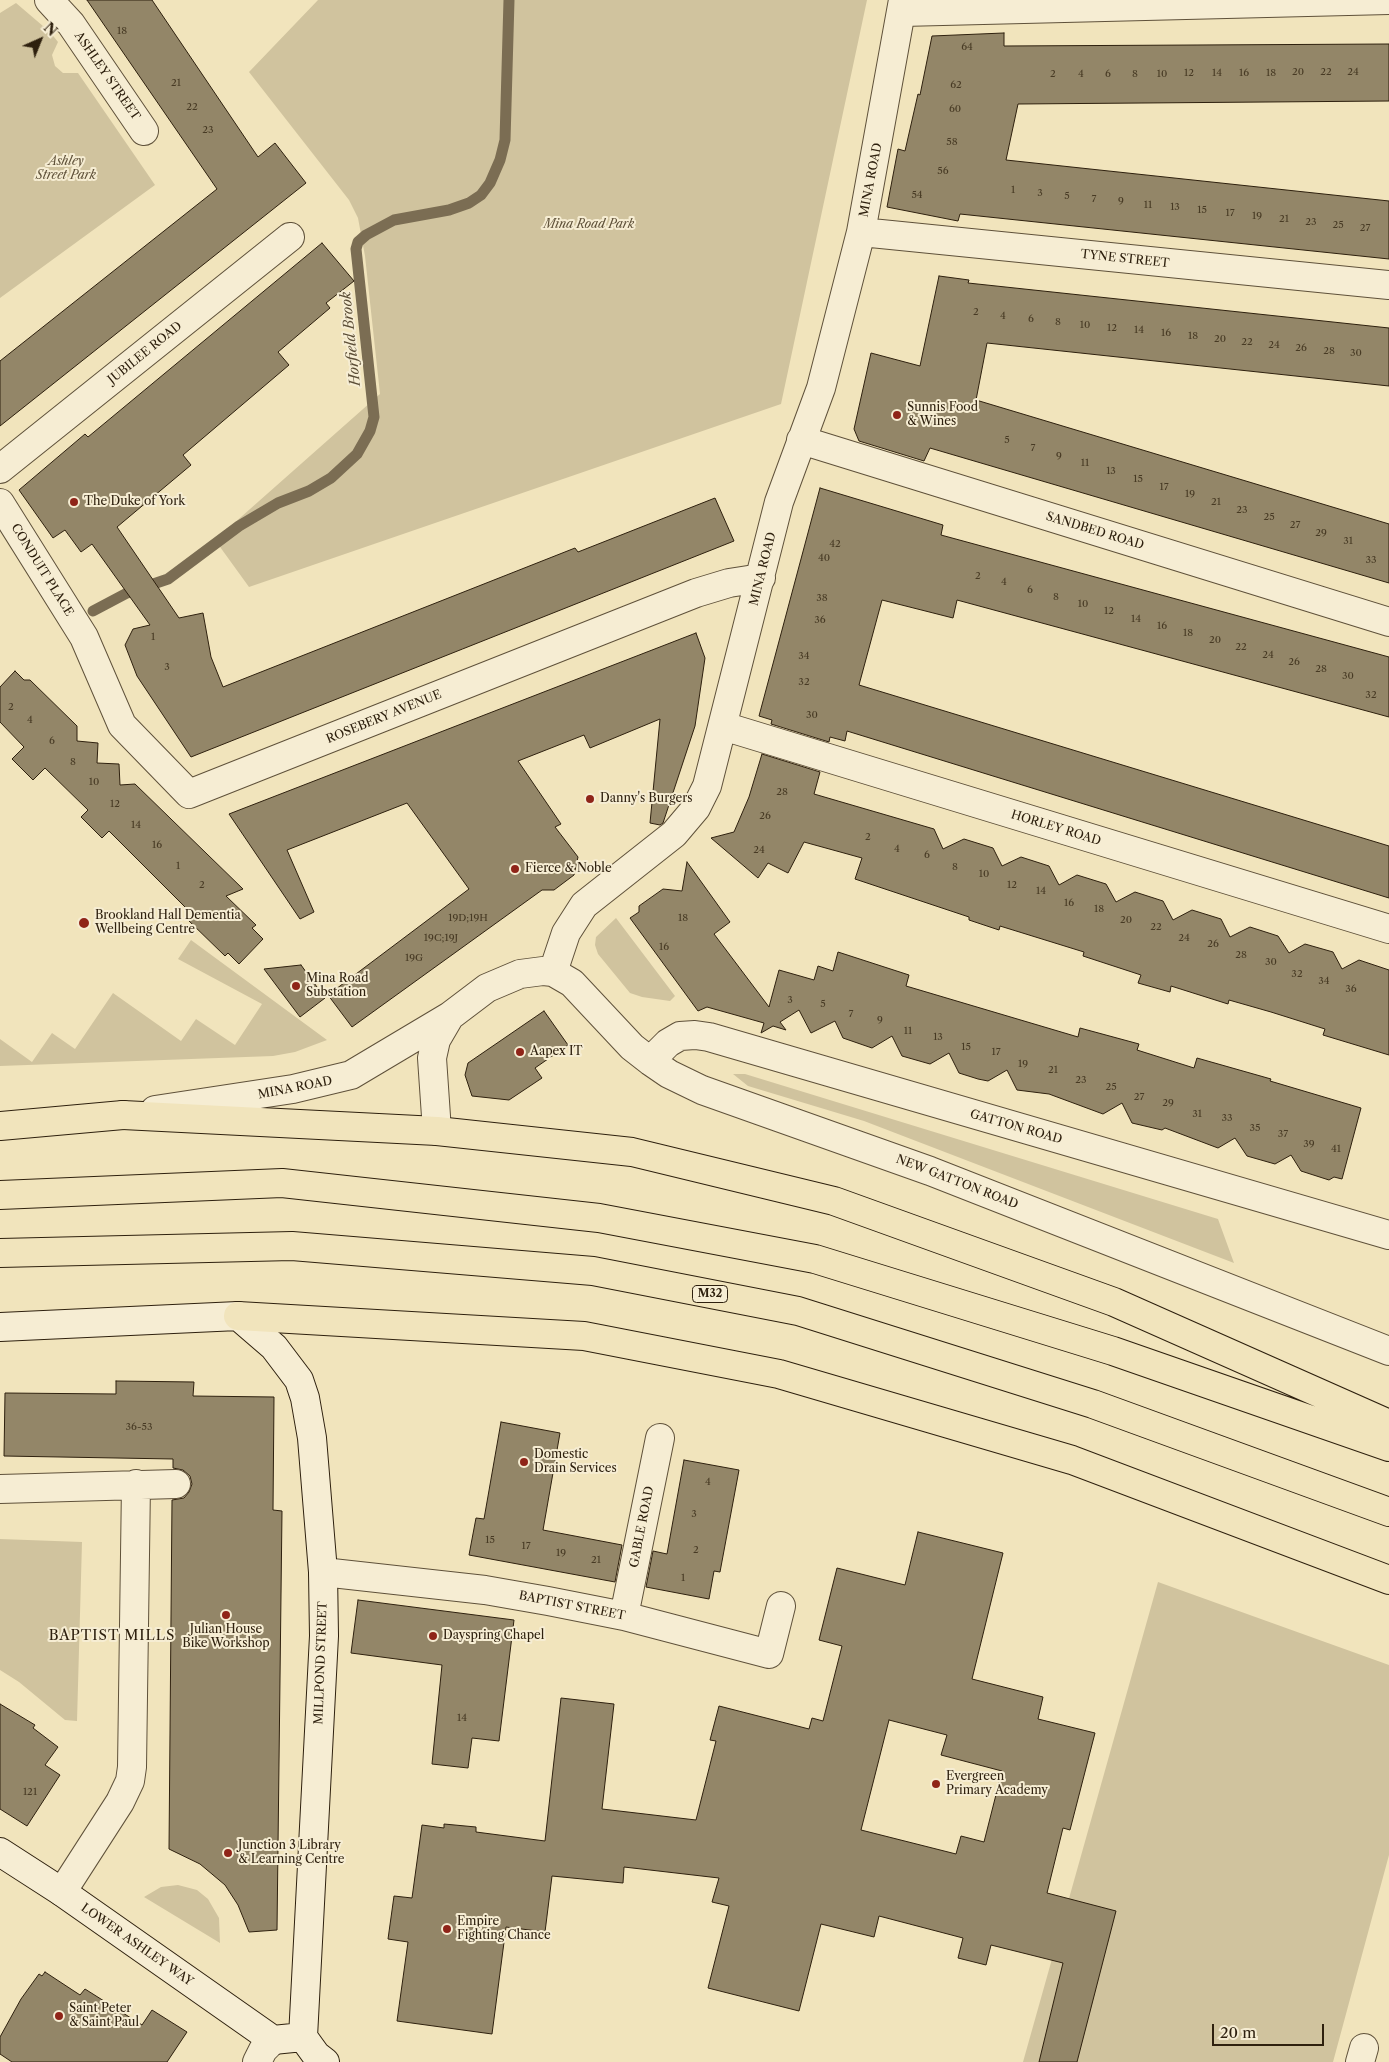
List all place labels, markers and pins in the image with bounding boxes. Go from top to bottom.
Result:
place label: Sunnis Food & Wines [907,401,978,429]
marker: Sunnis Food & Wines [891,409,903,421]
place label: The Duke of York [84,495,185,509]
marker: The Duke of York [68,496,80,508]
place label: Danny's Burgers [600,792,692,806]
marker: Danny's Burgers [584,793,596,805]
place label: Fierce & Noble [525,862,612,876]
marker: Fierce & Noble [509,863,521,875]
place label: Brookland Hall Dementia Wellbeing Centre [95,909,241,937]
marker: Brookland Hall Dementia Wellbeing Centre [77,916,91,930]
place label: Mina Road Substation [306,972,368,1000]
marker: Mina Road Substation [290,980,302,992]
place label: Aapex IT [530,1045,583,1059]
marker: Aapex IT [514,1046,526,1058]
place label: Domestic Drain Services [534,1448,617,1476]
marker: Domestic Drain Services [518,1456,530,1468]
marker: Julian House Bike Workshop [220,1609,232,1621]
place label: Julian House Bike Workshop [182,1623,270,1651]
place label: Dayspring Chapel [443,1629,544,1643]
marker: Dayspring Chapel [427,1630,439,1642]
place label: Evergreen Primary Academy [946,1770,1048,1798]
marker: Evergreen Primary Academy [930,1778,942,1790]
place label: Junction 3 Library & Learning Centre [238,1839,344,1867]
marker: Junction 3 Library & Learning Centre [222,1847,234,1859]
place label: Empire Fighting Chance [457,1915,551,1943]
marker: Empire Fighting Chance [441,1923,453,1935]
place label: Saint Peter & Saint Paul [69,2002,139,2030]
marker: Saint Peter & Saint Paul [53,2010,65,2022]

